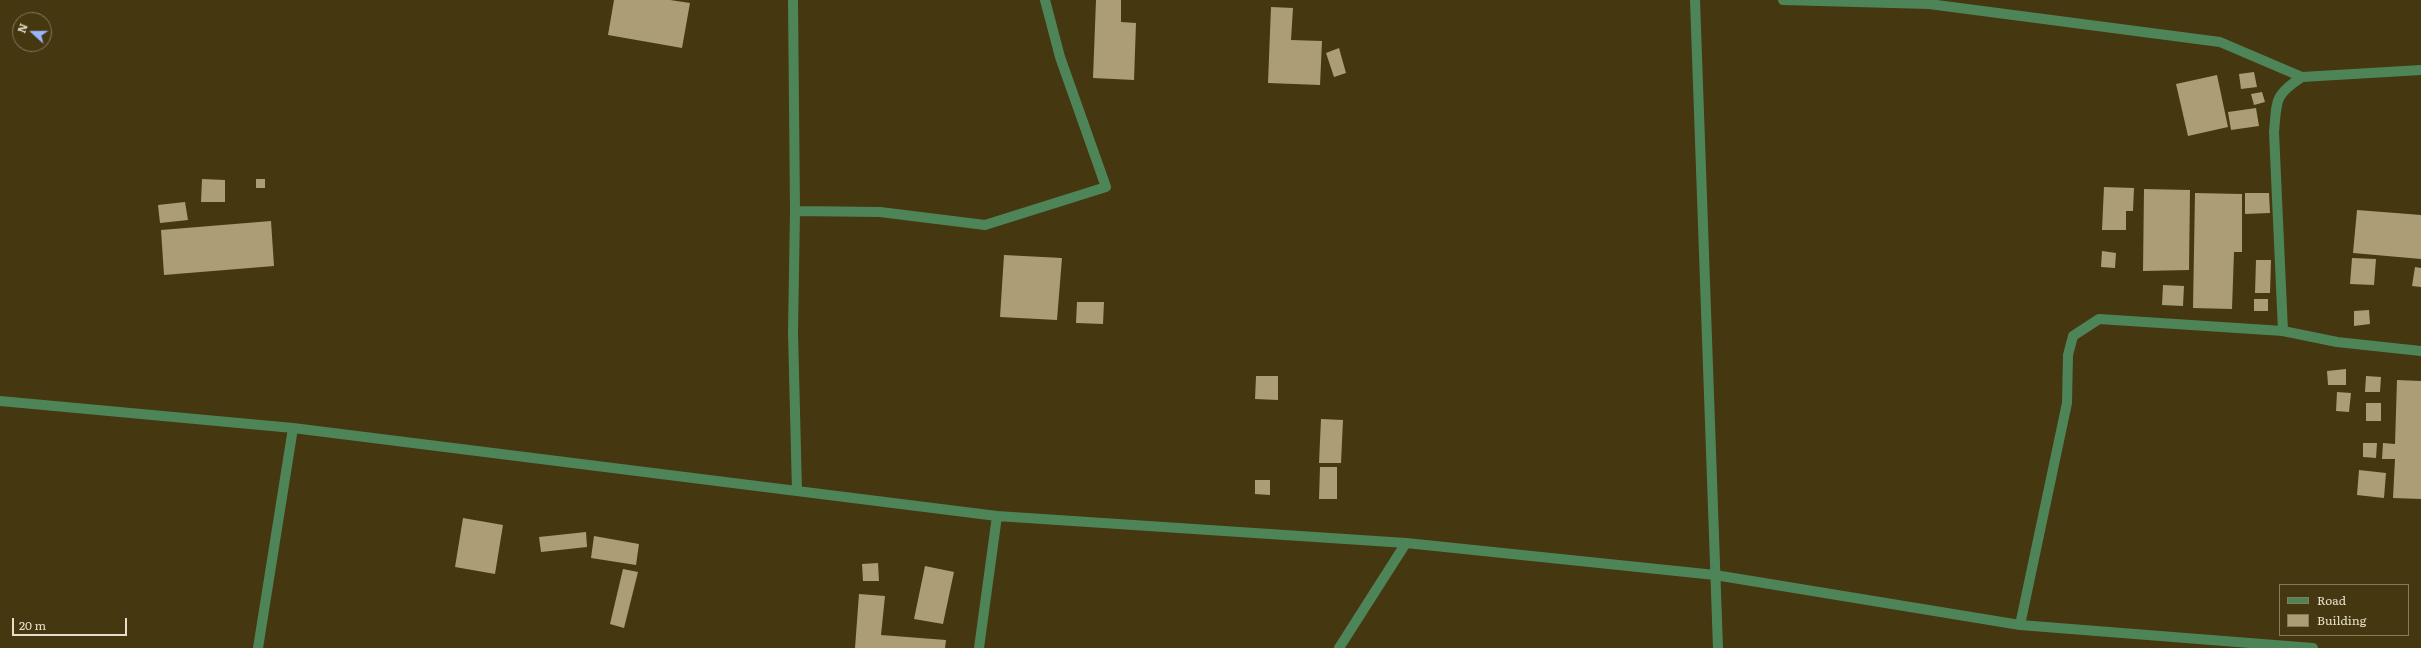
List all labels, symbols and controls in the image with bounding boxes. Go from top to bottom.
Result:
north arrow [12,12,52,52]
text: N [13,21,31,35]
legend [2279,584,2409,636]
text: Road [2317,591,2346,609]
scale bar [14,610,129,636]
text: Building [2317,611,2366,629]
text: 20 m [19,616,46,634]

